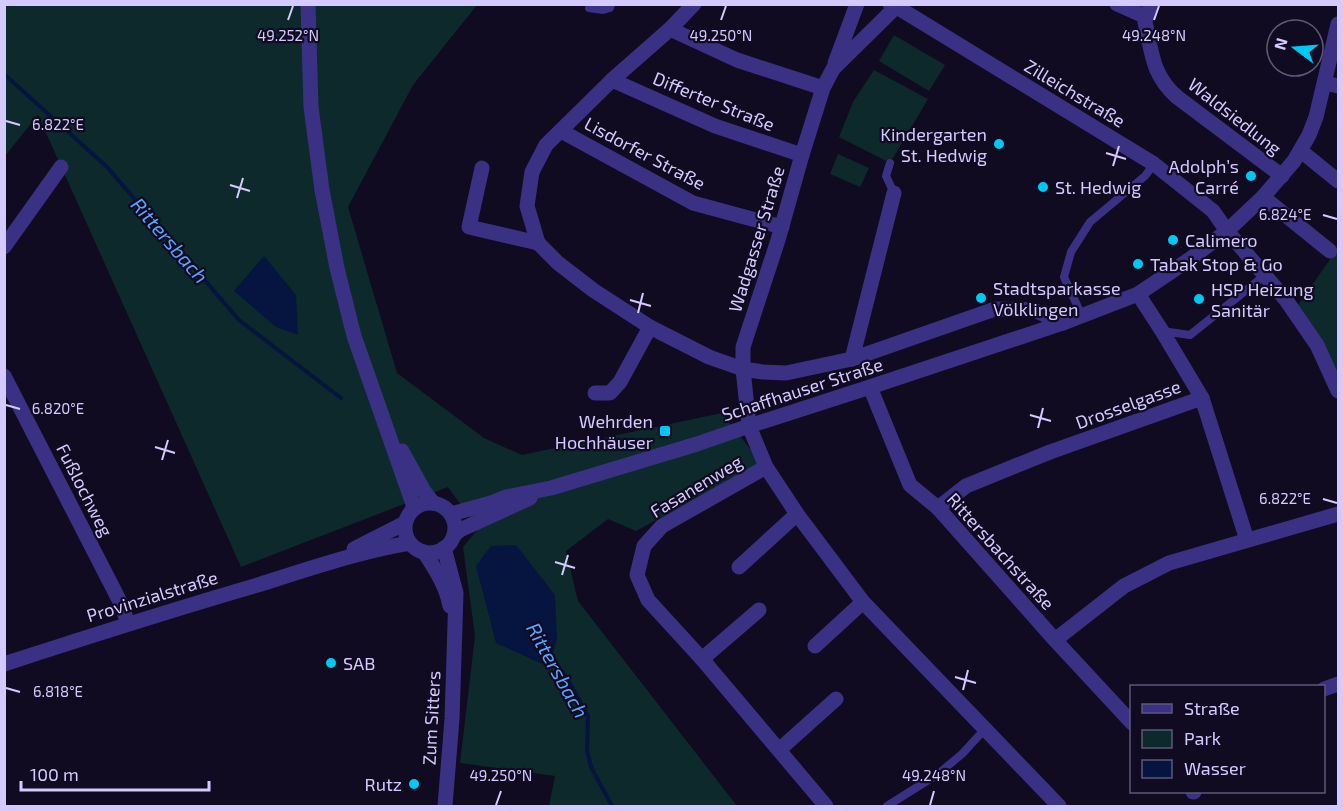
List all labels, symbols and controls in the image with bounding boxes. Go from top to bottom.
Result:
north arrow [1265,18,1325,78]
text: 49.252°N [257,26,319,44]
text: 49.250°N [690,26,752,44]
text: 49.248°N [1122,26,1186,44]
text: N [1269,36,1291,52]
street label: Zilleichstraße [1021,54,1129,132]
street label: Differter Straße [650,67,778,135]
street label: Waldsiedlung [1184,73,1286,159]
street label: Lisdorfer Straße [581,112,709,194]
text: 6.822°E [32,115,84,133]
place label: Kindergarten St. Hedwig [880,123,987,166]
marker: Kindergarten St. Hedwig [992,137,1006,151]
place label: Adolph’s Carré [1169,155,1239,198]
street label: Wadgasser Straße [723,163,789,315]
marker: Adolph’s Carré [1244,169,1258,183]
place label: St. Hedwig [1055,176,1141,198]
marker: St. Hedwig [1036,180,1050,194]
water label: Rittersbach [126,192,214,288]
text: 6.824°E [1259,205,1311,223]
place label: Calimero [1185,229,1258,251]
marker: Calimero [1166,233,1180,247]
place label: Tabak Stop & Go [1150,253,1283,275]
marker: Tabak Stop & Go [1131,257,1145,271]
place label: Stadtsparkasse Völklingen [993,277,1121,320]
place label: HSP Heizung Sanitär [1211,278,1314,321]
marker: Stadtsparkasse Völklingen [974,291,988,305]
marker: HSP Heizung Sanitär [1192,292,1206,306]
street label: Schaffhauser Straße [719,353,885,425]
street label: Drosselgasse [1072,375,1184,433]
text: 6.820°E [32,399,84,417]
place label: Wehrden Hochhäuser [555,410,653,453]
marker: Wehrden Hochhäuser [658,424,672,438]
street label: Fußlochweg [52,440,118,540]
street label: Fasanenweg [646,450,746,522]
street label: Rittersbachstraße [943,488,1059,614]
text: 6.822°E [1259,489,1311,507]
street label: Provinzialstraße [84,566,220,626]
water label: Rittersbach [522,618,594,722]
place label: SAB [343,652,375,674]
marker: SAB [324,656,338,670]
street label: Zum Sitters [418,670,444,766]
text: 6.818°E [33,682,83,700]
legend [1130,685,1325,793]
text: Straße [1184,697,1240,719]
text: Park [1184,727,1221,749]
scale bar [21,754,208,792]
text: Wasser [1184,757,1246,779]
text: 100 m [30,763,79,785]
text: 49.250°N [470,766,532,784]
text: 49.248°N [902,766,966,784]
place label: Rutz [365,773,402,795]
marker: Rutz [407,777,421,791]

